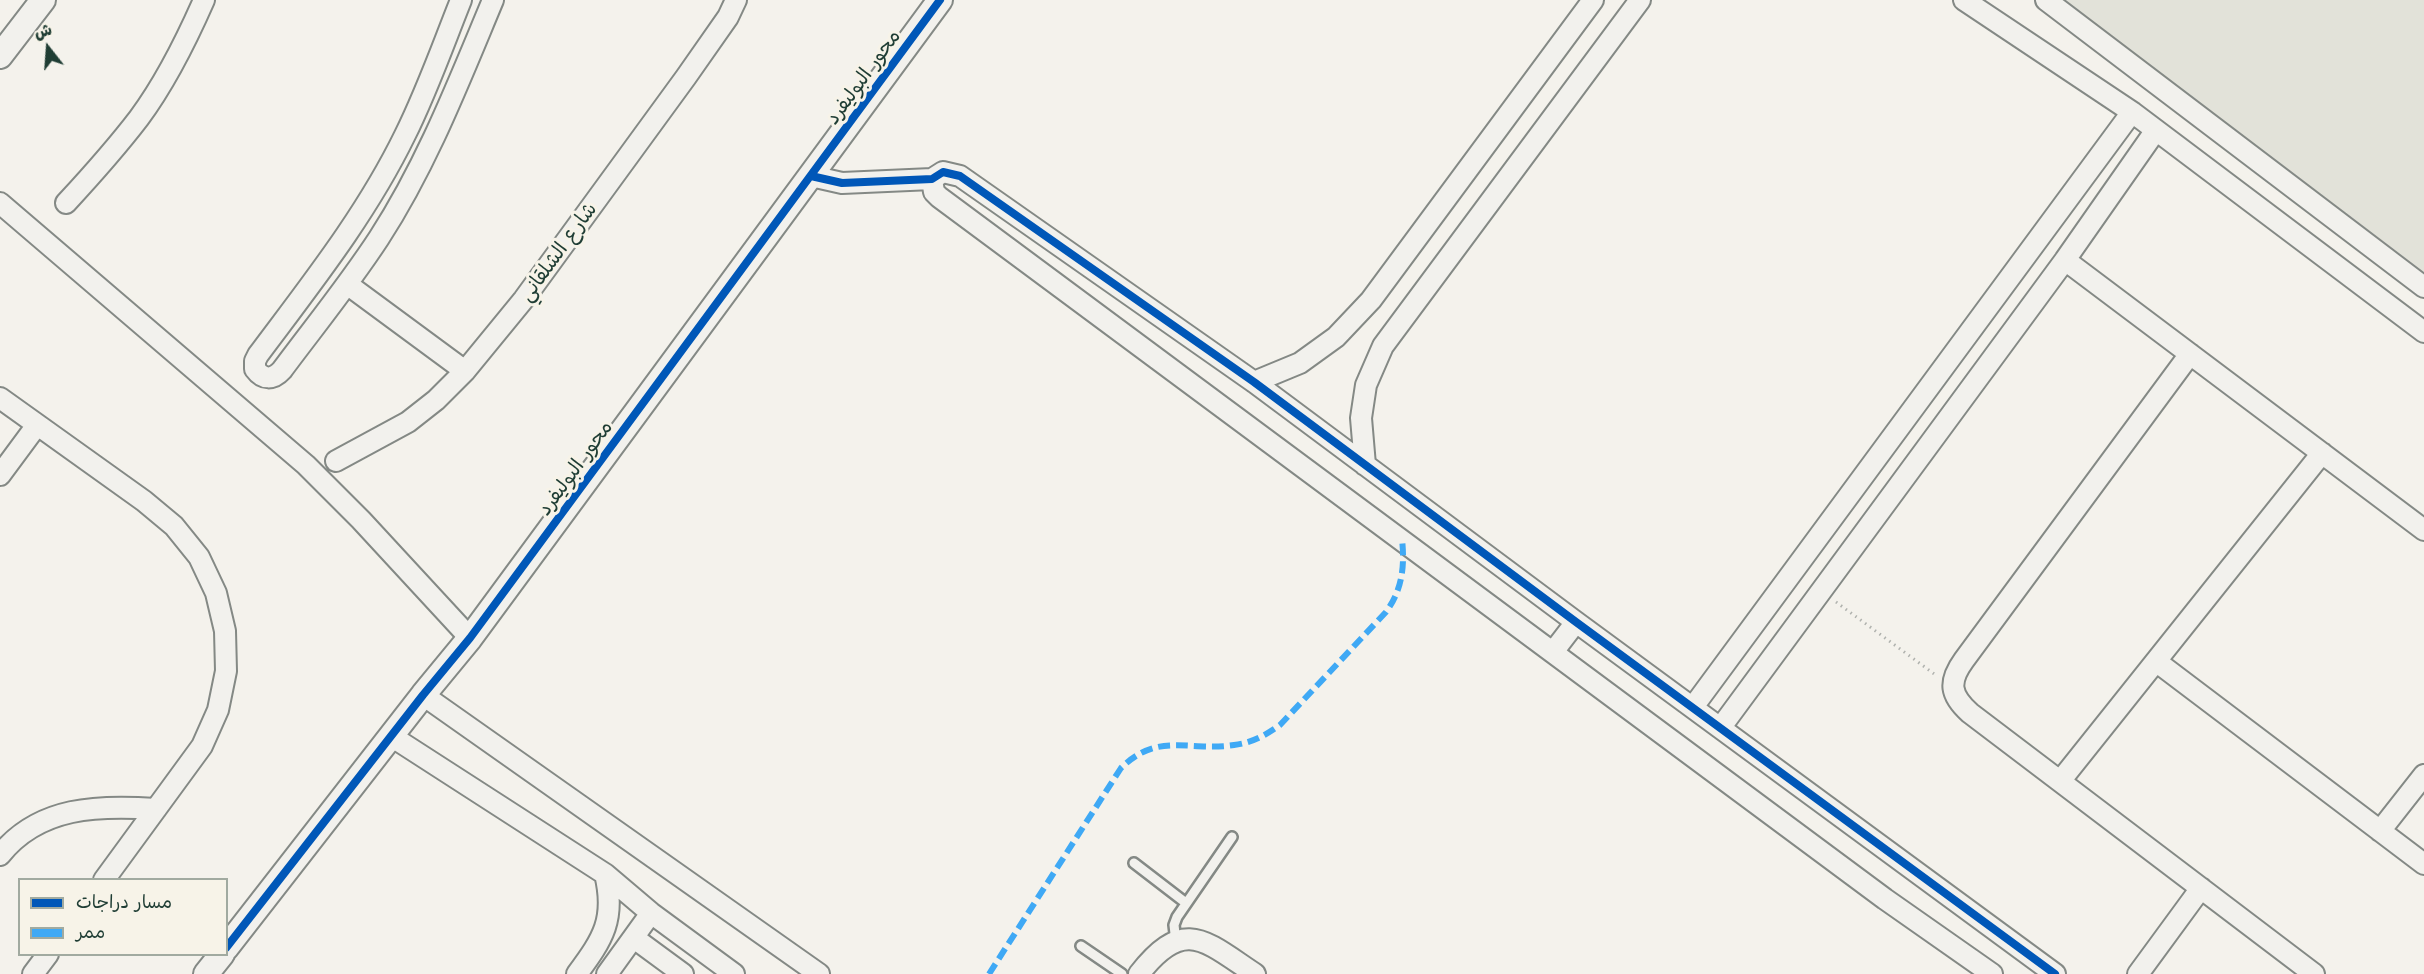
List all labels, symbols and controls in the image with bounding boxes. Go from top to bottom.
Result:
north arrow [18,18,78,78]
text: ش [31,18,54,43]
street label: محور البوليفرد [820,25,906,129]
street label: شارع الشلقاني [514,198,602,306]
street label: محور البوليفرد [532,416,618,520]
legend [18,878,228,956]
text: مسار دراجات [76,889,172,913]
text: ممر [76,919,105,943]

